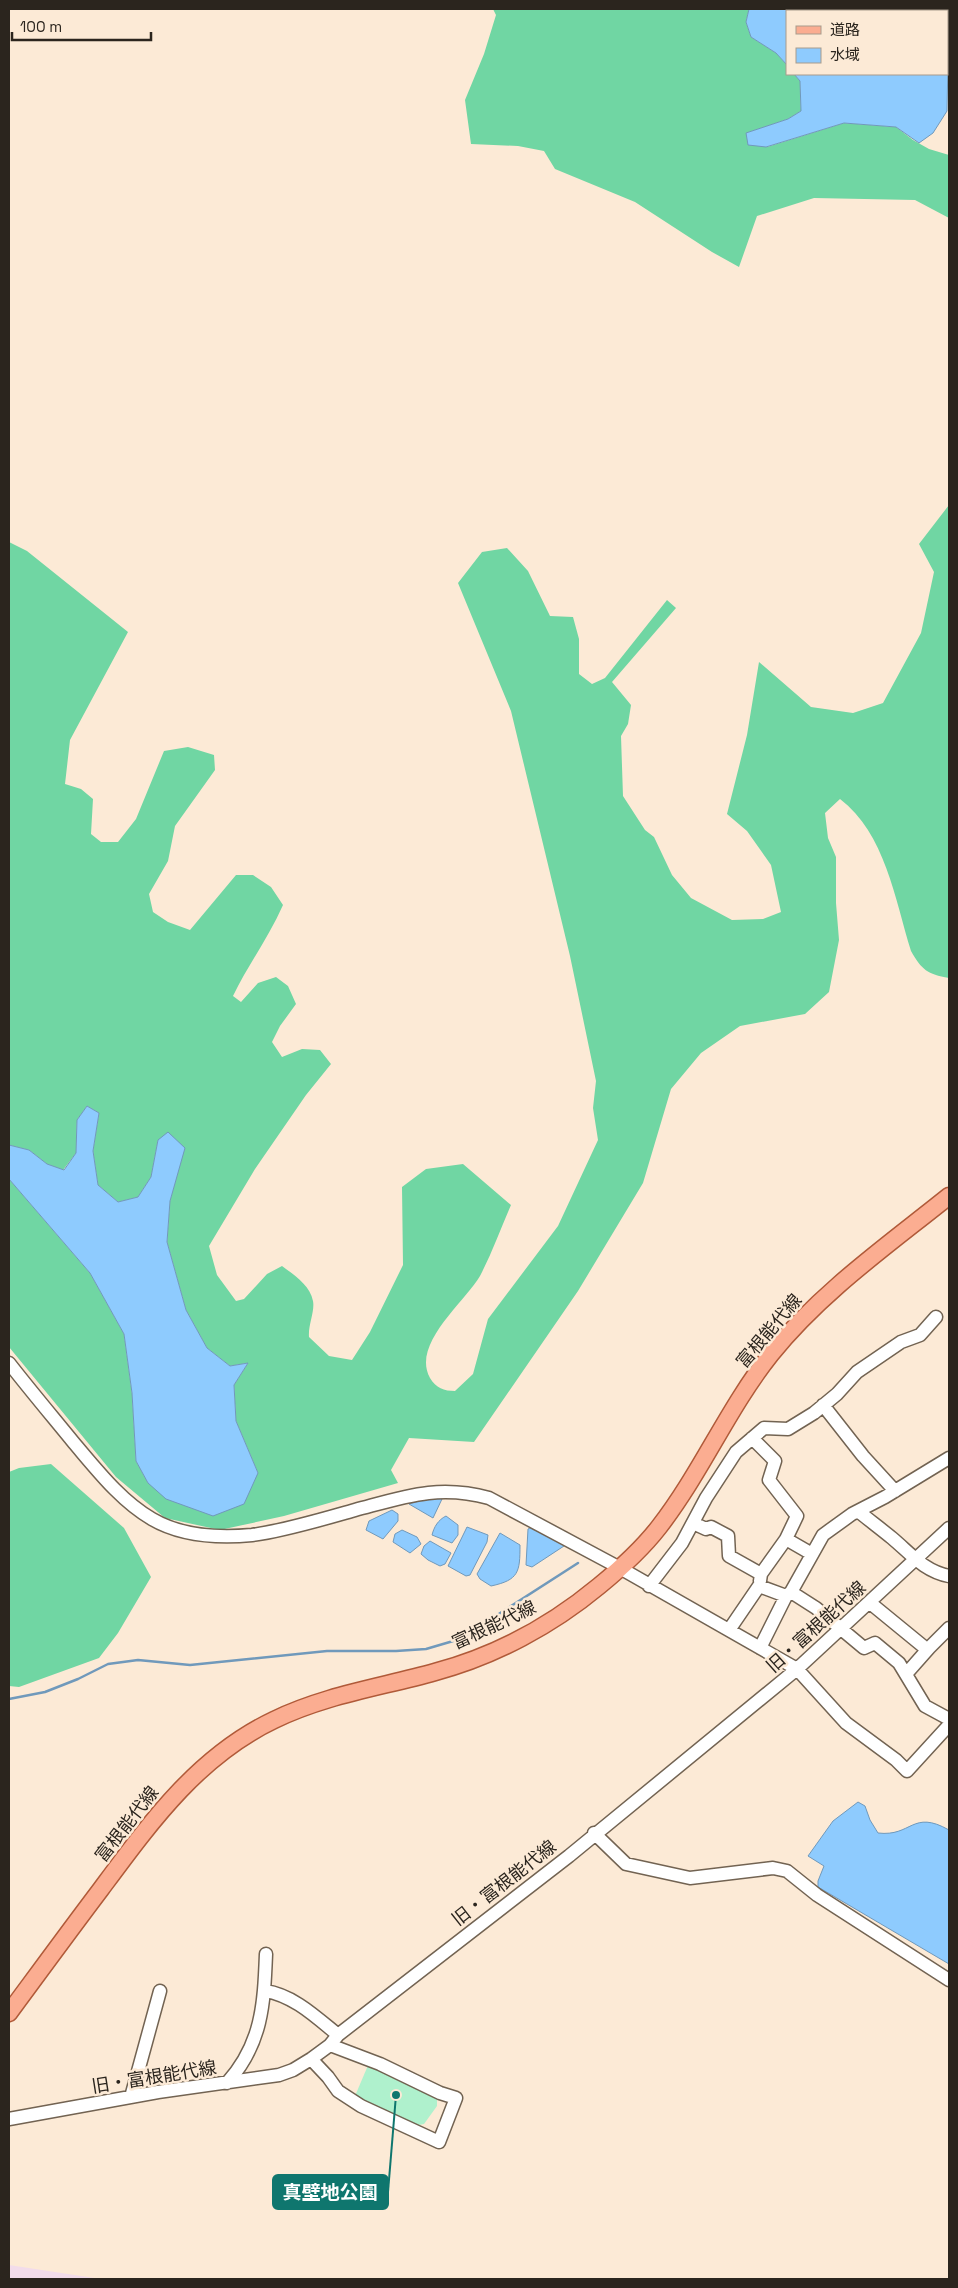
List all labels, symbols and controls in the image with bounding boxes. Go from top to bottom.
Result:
scale bar [12,10,151,42]
legend [786,10,948,75]
text: 100 m [20,17,62,36]
text: 道路 [830,20,860,39]
text: 水域 [830,45,860,64]
street label: 富根能代線 [731,1289,806,1373]
street label: 旧・富根能代線 [761,1576,870,1677]
street label: 富根能代線 [448,1595,539,1654]
street label: 富根能代線 [90,1781,163,1866]
street label: 旧・富根能代線 [447,1835,560,1930]
street label: 旧・富根能代線 [90,2055,218,2098]
callout: 真壁地公園 [273,2175,388,2209]
text: 真壁地公園 [282,2180,378,2205]

